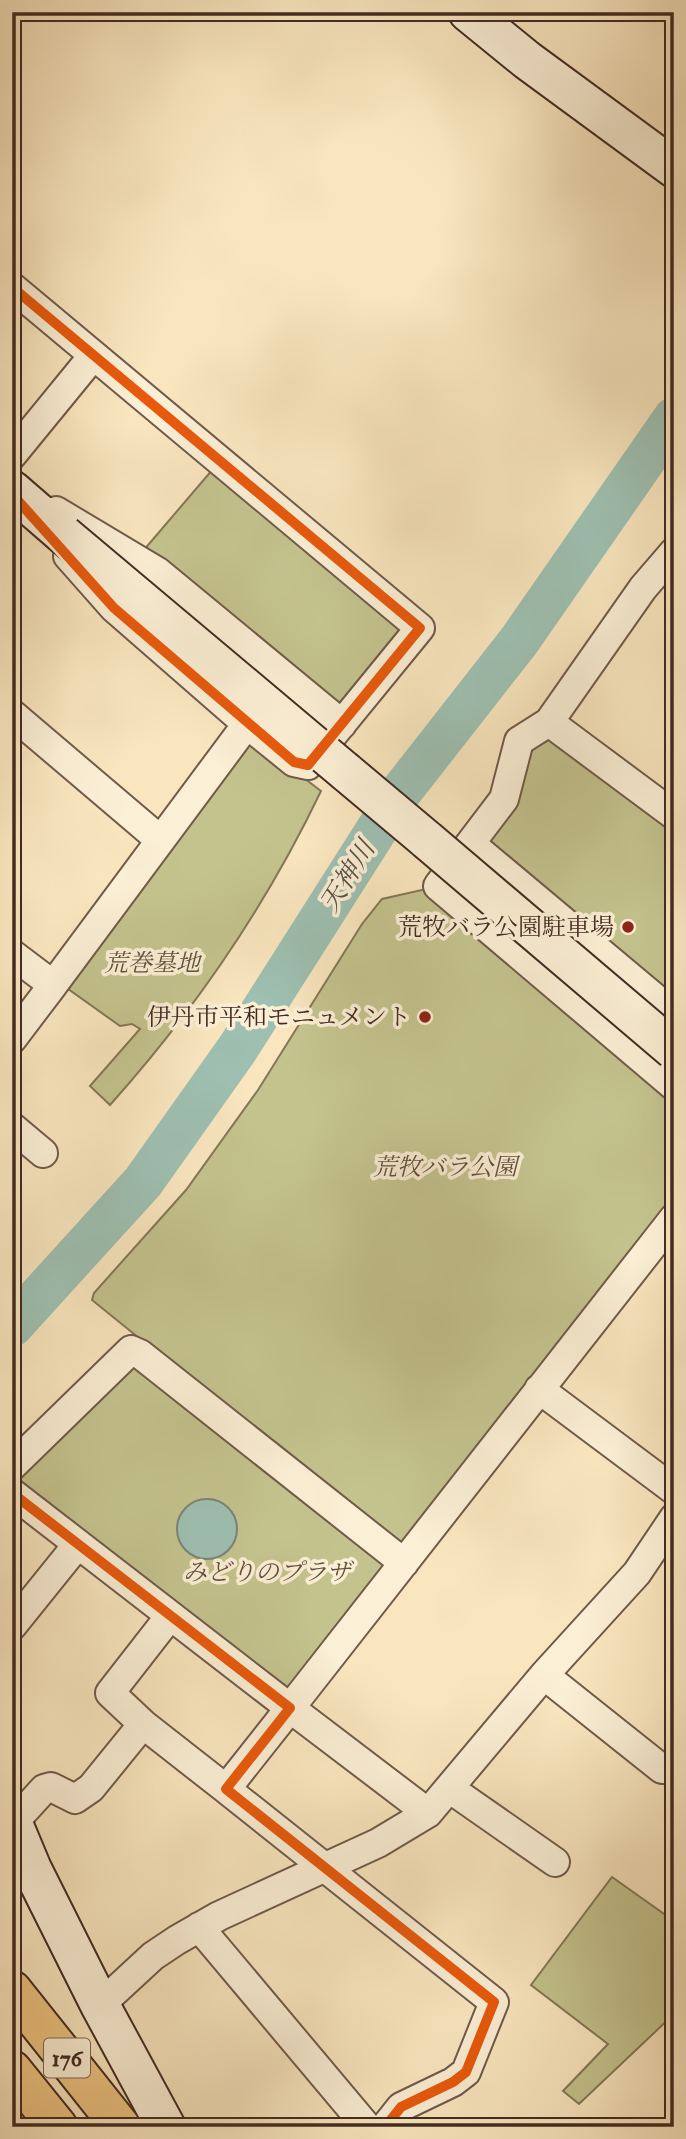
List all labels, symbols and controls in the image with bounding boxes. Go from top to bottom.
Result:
water label: 天神川 [314,832,384,918]
place label: 荒牧バラ公園駐車場 [398,912,614,943]
marker: 荒牧バラ公園駐車場 [620,919,636,935]
park label: 荒巻墓地 [104,948,203,979]
place label: 伊丹市平和モニュメント [147,1002,411,1033]
marker: 伊丹市平和モニュメント [417,1009,433,1025]
park label: 荒牧バラ公園 [373,1152,521,1183]
park label: みどりのプラザ [183,1557,355,1588]
road number: 176 [44,2038,90,2078]

